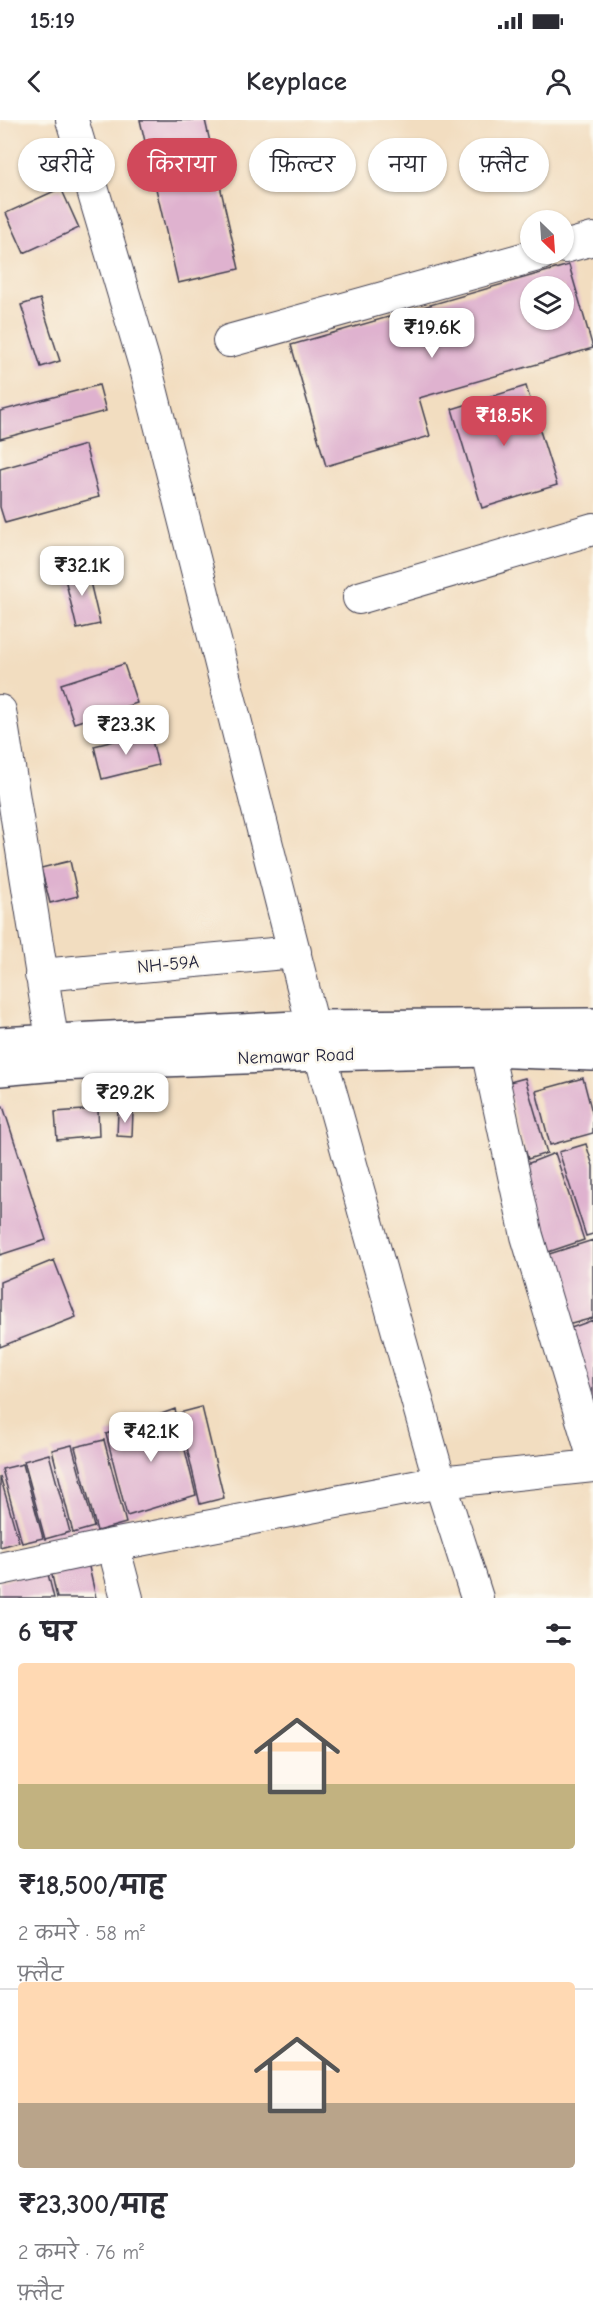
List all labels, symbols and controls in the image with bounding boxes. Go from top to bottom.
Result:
text: 15:19 [30,8,75,34]
icon: back [18,65,51,98]
icon: person [542,65,575,98]
text: Keyplace [246,66,347,97]
chip: खरीदें [18,138,115,192]
chip: किराया [127,138,237,192]
chip: फ़िल्टर [249,138,356,192]
chip: नया [368,138,447,192]
chip: फ़्लैट [459,138,549,192]
north arrow [520,210,574,264]
map controls [520,210,574,330]
button: layers [520,276,574,330]
pin: ₹19.6K [383,308,481,359]
text: ₹19.6K [403,316,461,339]
pin: ₹18.5K [455,396,553,447]
text: ₹18.5K [475,404,533,427]
pin: ₹32.1K [33,546,131,597]
text: ₹32.1K [54,554,110,577]
pin: ₹23.3K [77,705,175,756]
text: ₹23.3K [97,713,155,736]
street label: NH-59A [136,951,200,978]
street label: Nemawar Road [237,1044,355,1069]
pin: ₹29.2K [76,1073,174,1124]
text: ₹29.2K [96,1081,154,1104]
pin: ₹42.1K [102,1412,200,1463]
text: ₹42.1K [123,1420,179,1443]
text: 6 घर [18,1618,75,1648]
icon: filters [542,1618,575,1651]
icon: home [243,1702,351,1810]
text: ₹18,500/माह [18,1871,165,1901]
text: 2 कमरे · 58 m² [18,1922,145,1945]
text: फ़्लैट [18,1963,64,1986]
icon: home [243,2021,351,2129]
text: ₹23,300/माह [18,2190,166,2220]
text: 2 कमरे · 76 m² [18,2241,144,2264]
text: फ़्लैट [18,2282,64,2305]

